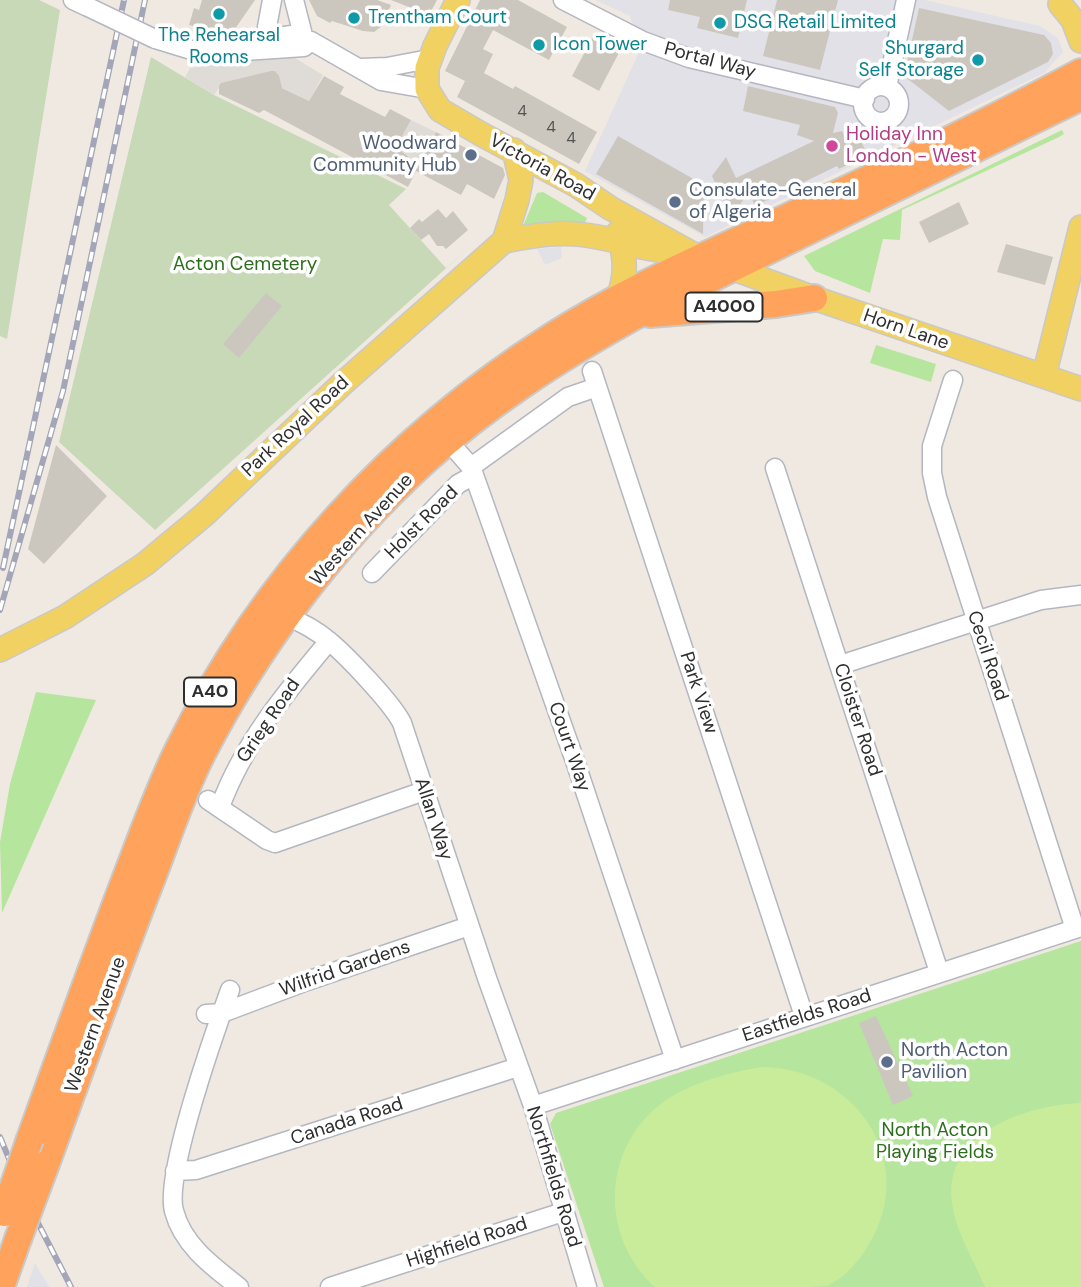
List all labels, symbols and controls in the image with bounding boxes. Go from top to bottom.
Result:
marker: The Rehearsal Rooms [211,6,227,22]
place label: Trentham Court [368,7,507,29]
marker: Trentham Court [346,10,362,26]
place label: DSG Retail Limited [734,12,896,34]
marker: DSG Retail Limited [712,15,728,31]
place label: The Rehearsal Rooms [158,25,280,69]
place label: Icon Tower [553,34,647,56]
marker: Icon Tower [531,37,547,53]
street label: Portal Way [662,38,758,84]
place label: Shurgard Self Storage [859,38,964,82]
marker: Shurgard Self Storage [970,52,986,68]
house number: 4 [517,102,527,122]
house number: 4 [546,118,556,138]
place label: Holiday Inn London - West [846,124,977,168]
house number: 4 [566,129,576,149]
street label: Victoria Road [485,130,599,206]
place label: Woodward Community Hub [313,133,457,177]
marker: Holiday Inn London - West [824,138,840,154]
marker: Woodward Community Hub [463,147,479,163]
place label: Consulate-General of Algeria [689,180,856,224]
marker: Consulate-General of Algeria [667,194,683,210]
park label: Acton Cemetery [173,254,317,276]
road number: A4000 [686,292,762,321]
street label: Horn Lane [860,305,952,355]
street label: Park Royal Road [238,372,354,482]
street label: Western Avenue [306,469,418,591]
street label: Holst Road [381,482,463,564]
street label: Cecil Road [962,608,1012,704]
street label: Park View [674,649,722,737]
street label: Cloister Road [828,661,886,779]
street label: Grieg Road [233,675,305,767]
road number: A40 [184,678,236,706]
street label: Court Way [543,699,595,795]
street label: Allan Way [409,775,457,863]
street label: Wilfrid Gardens [277,936,413,1002]
street label: Western Avenue [61,954,131,1096]
street label: Eastfields Road [740,984,874,1048]
place label: North Acton Pavilion [901,1040,1008,1084]
marker: North Acton Pavilion [879,1054,895,1070]
street label: Canada Road [288,1093,406,1151]
street label: Northfields Road [521,1104,585,1250]
park label: North Acton Playing Fields [876,1120,994,1164]
street label: Highfield Road [404,1213,530,1273]

